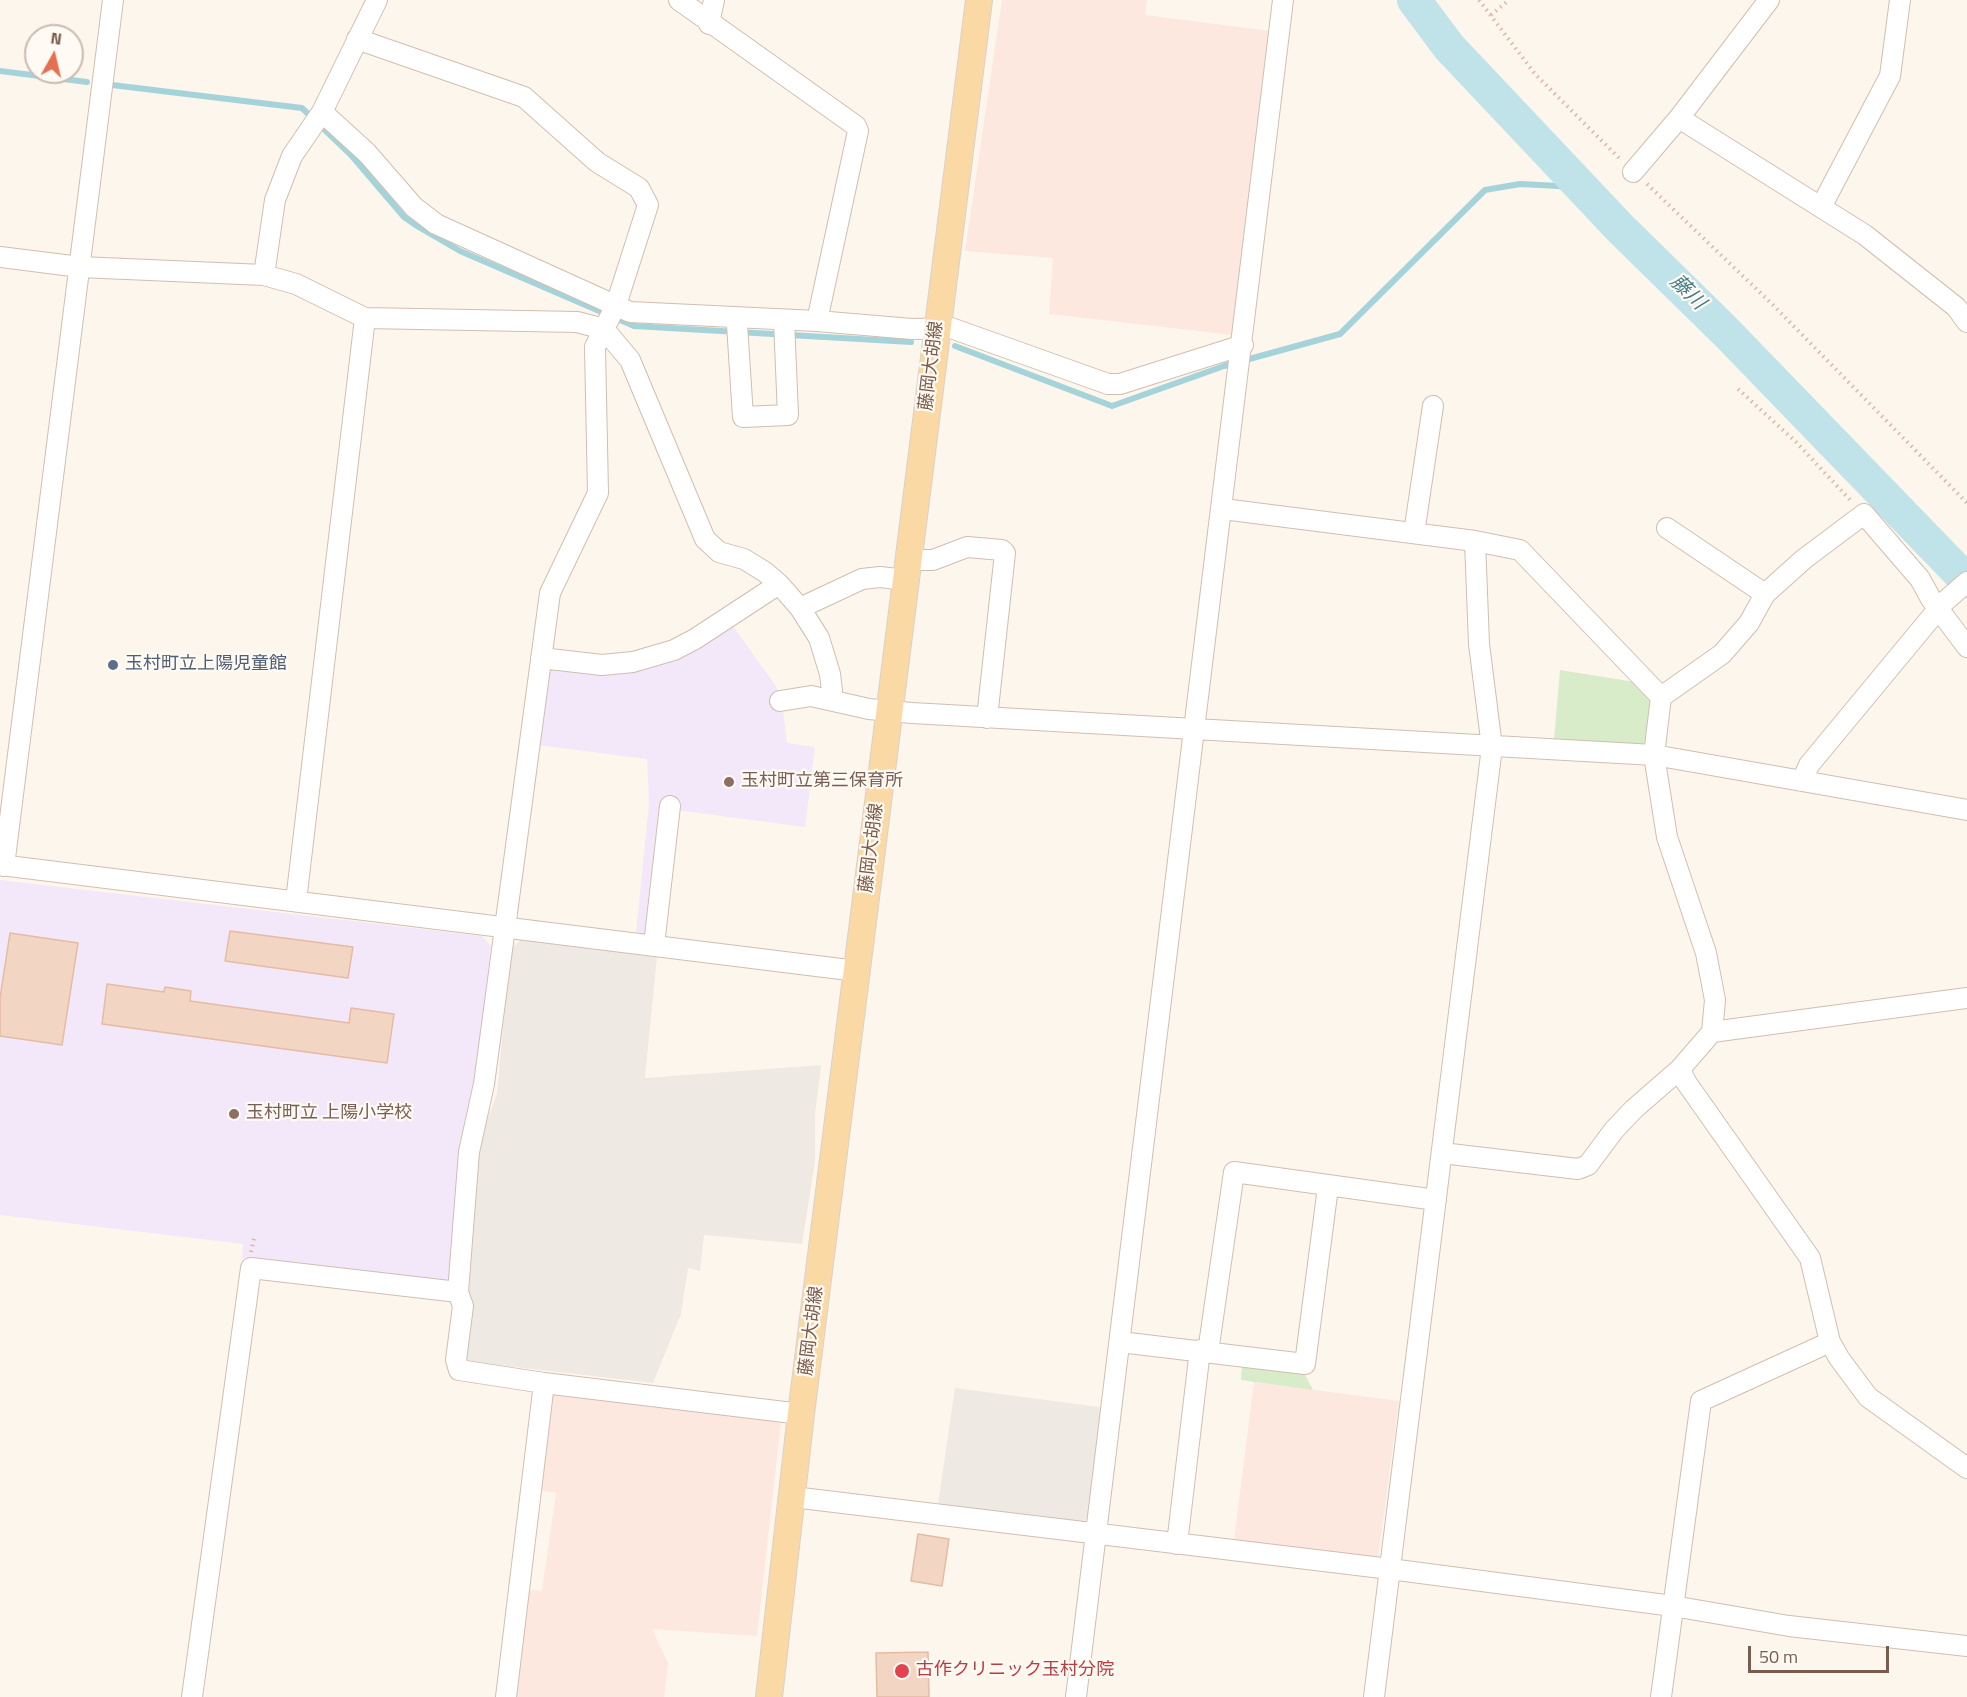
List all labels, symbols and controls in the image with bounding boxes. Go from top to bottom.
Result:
north arrow [24,24,84,84]
text: N [49,26,63,51]
water label: 藤川 [1664,270,1710,316]
street label: 藤岡大胡線 [916,320,948,412]
place label: 玉村町立上陽児童館 [125,654,287,676]
marker: 玉村町立上陽児童館 [106,658,120,672]
place label: 玉村町立第三保育所 [741,771,903,793]
marker: 玉村町立第三保育所 [722,775,736,789]
street label: 藤岡大胡線 [856,802,888,894]
place label: 玉村町立 上陽小学校 [246,1103,412,1125]
marker: 玉村町立 上陽小学校 [227,1107,241,1121]
street label: 藤岡大胡線 [796,1285,828,1377]
scale bar [1751,1634,1892,1672]
text: 50 m [1759,1643,1798,1670]
place label: 古作クリニック玉村分院 [916,1660,1114,1682]
marker: 古作クリニック玉村分院 [893,1662,911,1680]

